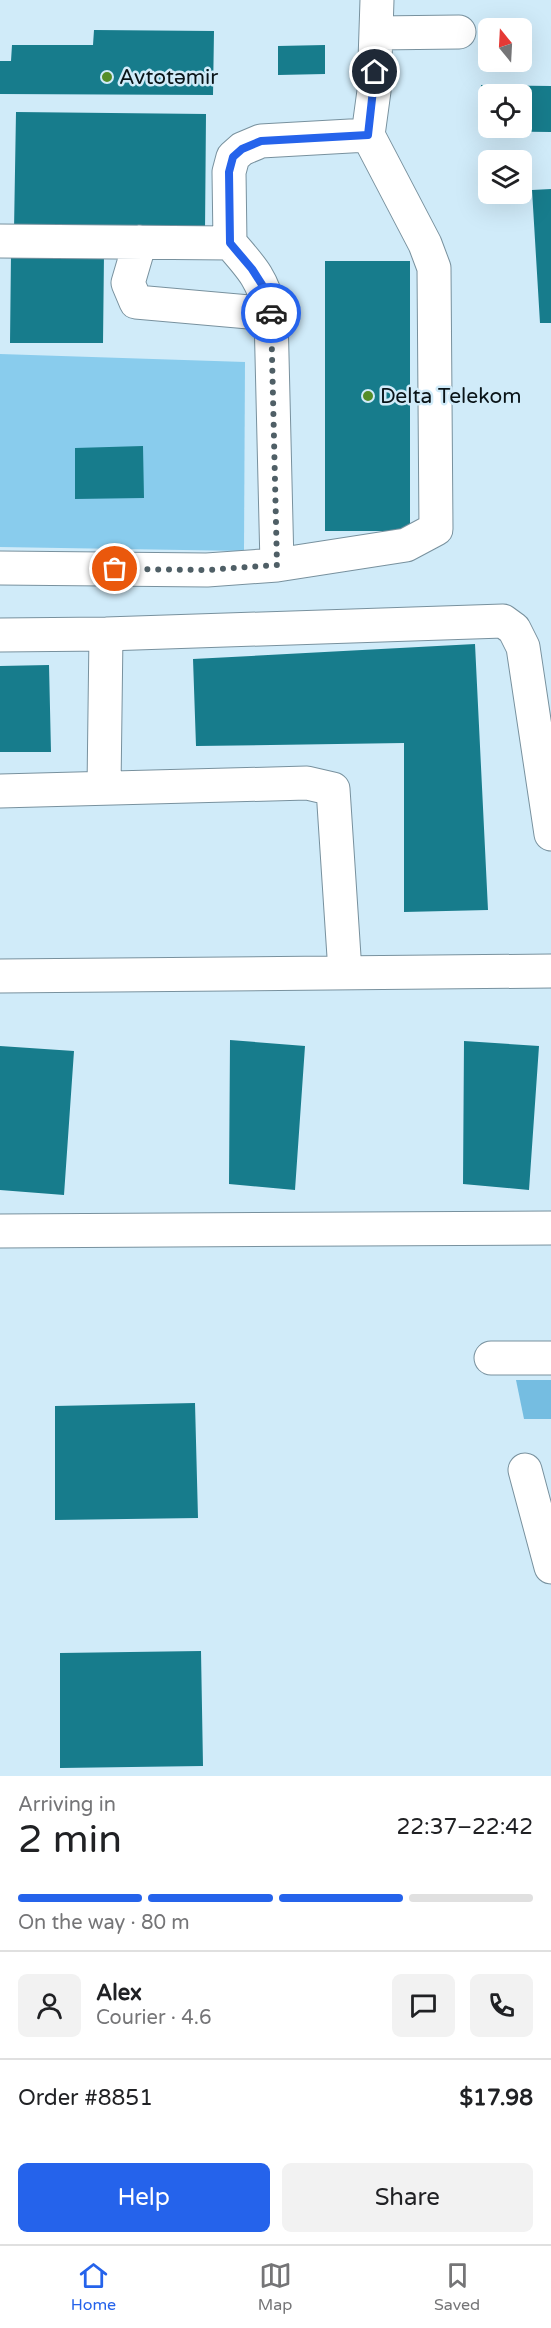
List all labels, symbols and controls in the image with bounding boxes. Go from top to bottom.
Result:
north arrow [478,18,532,72]
map controls [478,18,532,204]
pin [349,46,400,97]
icon: home [358,55,391,88]
place label: Avtotəmir [119,65,218,90]
marker: Avtotəmir [100,70,114,84]
button: locate [478,84,532,138]
button: layers [478,150,532,204]
courier [241,283,301,343]
icon: car [255,297,288,330]
place label: Delta Telekom [380,384,522,409]
marker: Delta Telekom [361,389,375,403]
pin [89,543,140,594]
icon: bag [98,552,131,585]
text: Arriving in [18,1793,116,1817]
text: 22:37–22:42 [396,1814,533,1840]
text: 2 min [18,1816,122,1863]
text: On the way · 80 m [18,1911,190,1935]
button: person [18,1974,81,2037]
button: chat [392,1974,455,2037]
button: phone [470,1974,533,2037]
text: Alex [96,1980,142,2006]
text: Courier · 4.6 [96,2006,211,2030]
text: Order #8851 [18,2085,153,2111]
text: $17.98 [460,2085,533,2111]
button: Help [18,2163,270,2232]
button: Share [282,2163,533,2232]
tab: Home [71,2259,116,2315]
tab: Map [258,2259,292,2315]
tab: Saved [434,2259,480,2315]

